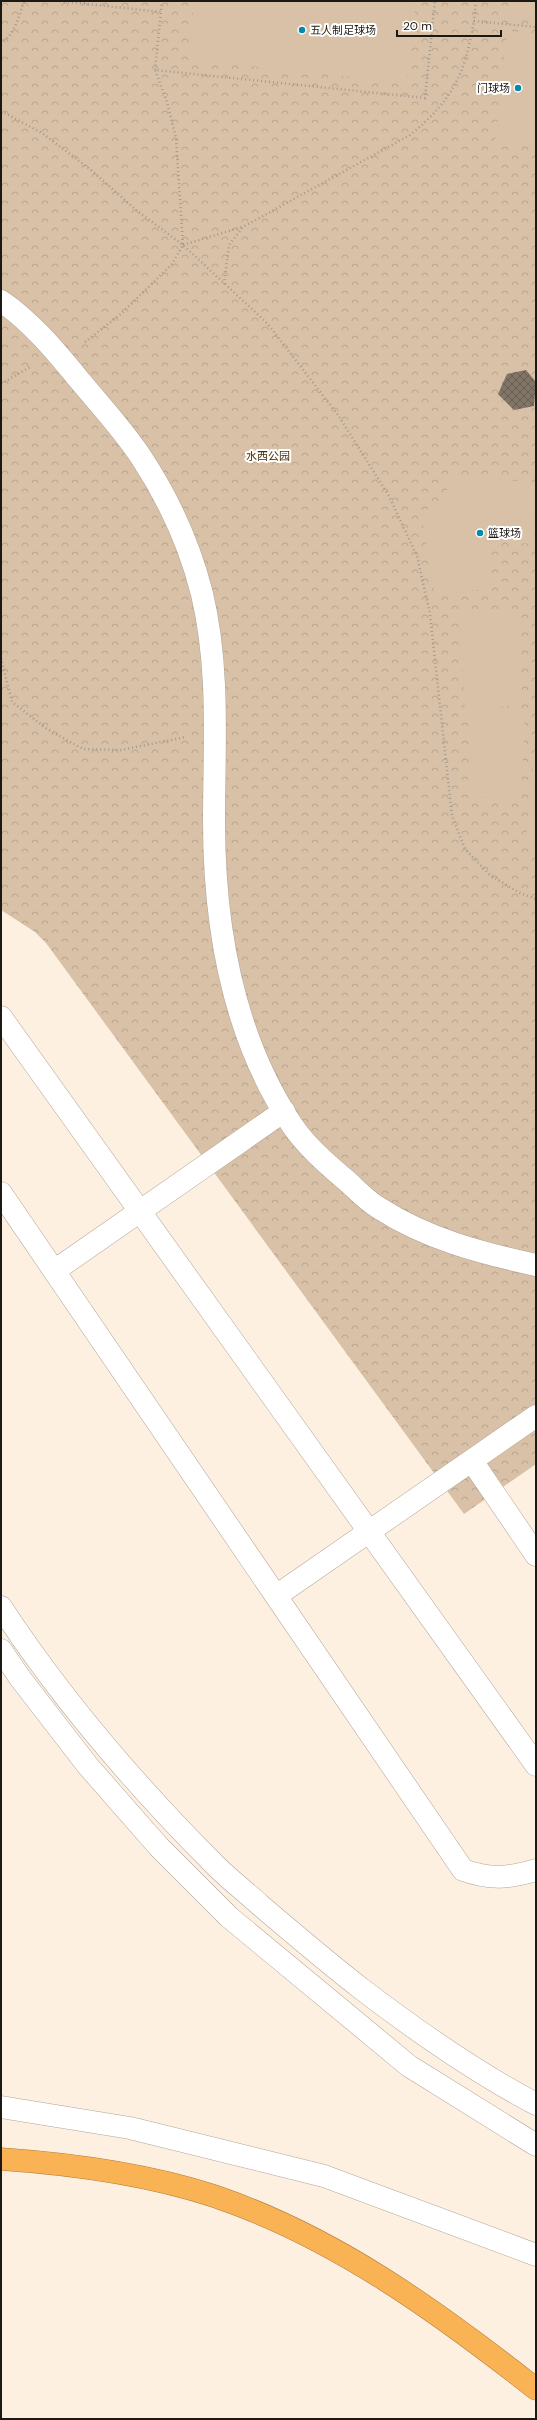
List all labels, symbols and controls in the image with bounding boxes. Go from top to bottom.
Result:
scale bar [397,12,501,38]
text: 20 m [403,18,432,34]
place label: 五人制足球场 [310,23,376,37]
marker: 五人制足球场 [297,25,307,35]
place label: ‌门球场‌ [477,81,510,95]
marker: ‌门球场‌ [513,83,523,93]
park label: 水西公园 [246,449,290,463]
place label: 篮球场 [488,526,521,540]
marker: 篮球场 [475,528,485,538]

